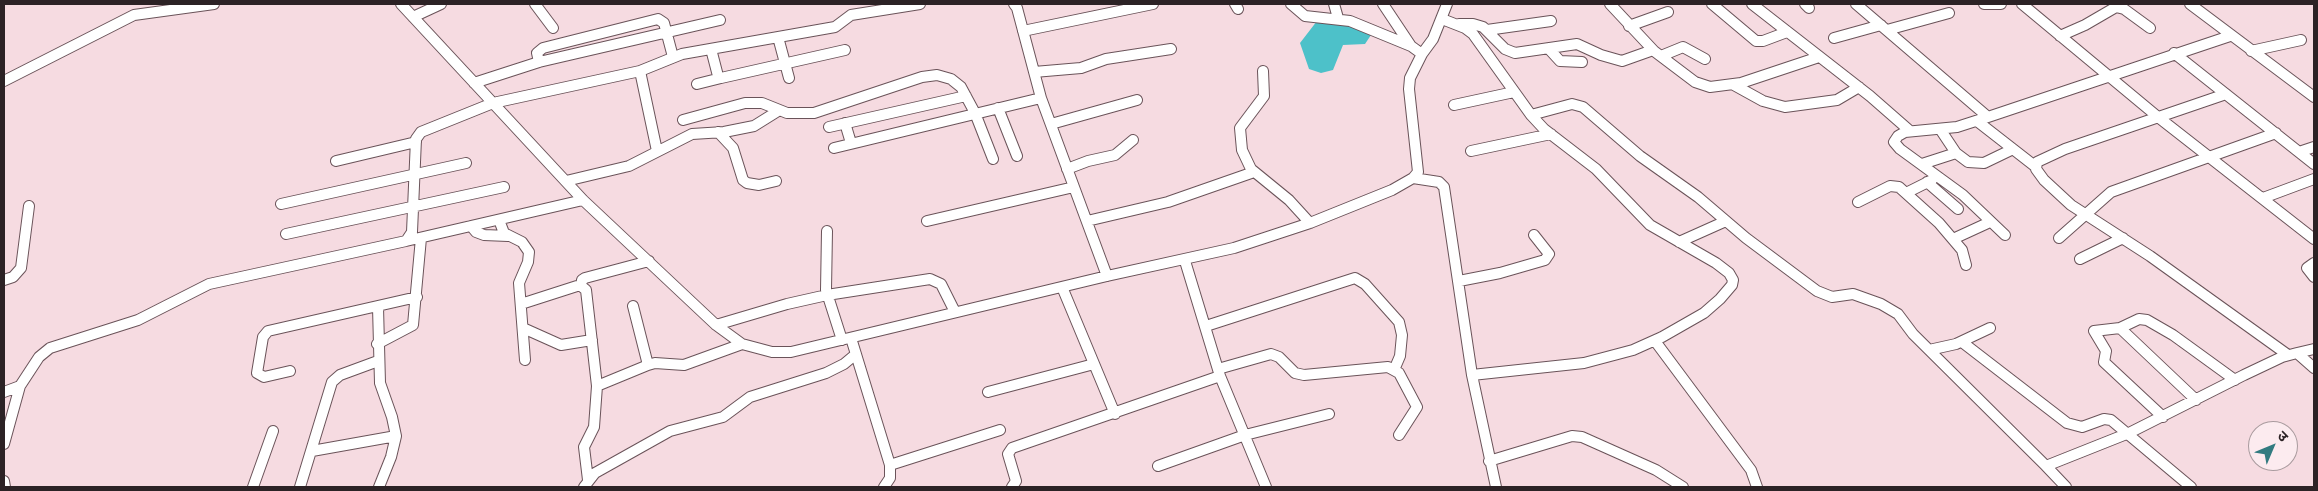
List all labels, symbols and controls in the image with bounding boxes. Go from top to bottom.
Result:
north arrow [2248,421,2298,471]
text: उ [2274,426,2293,445]

